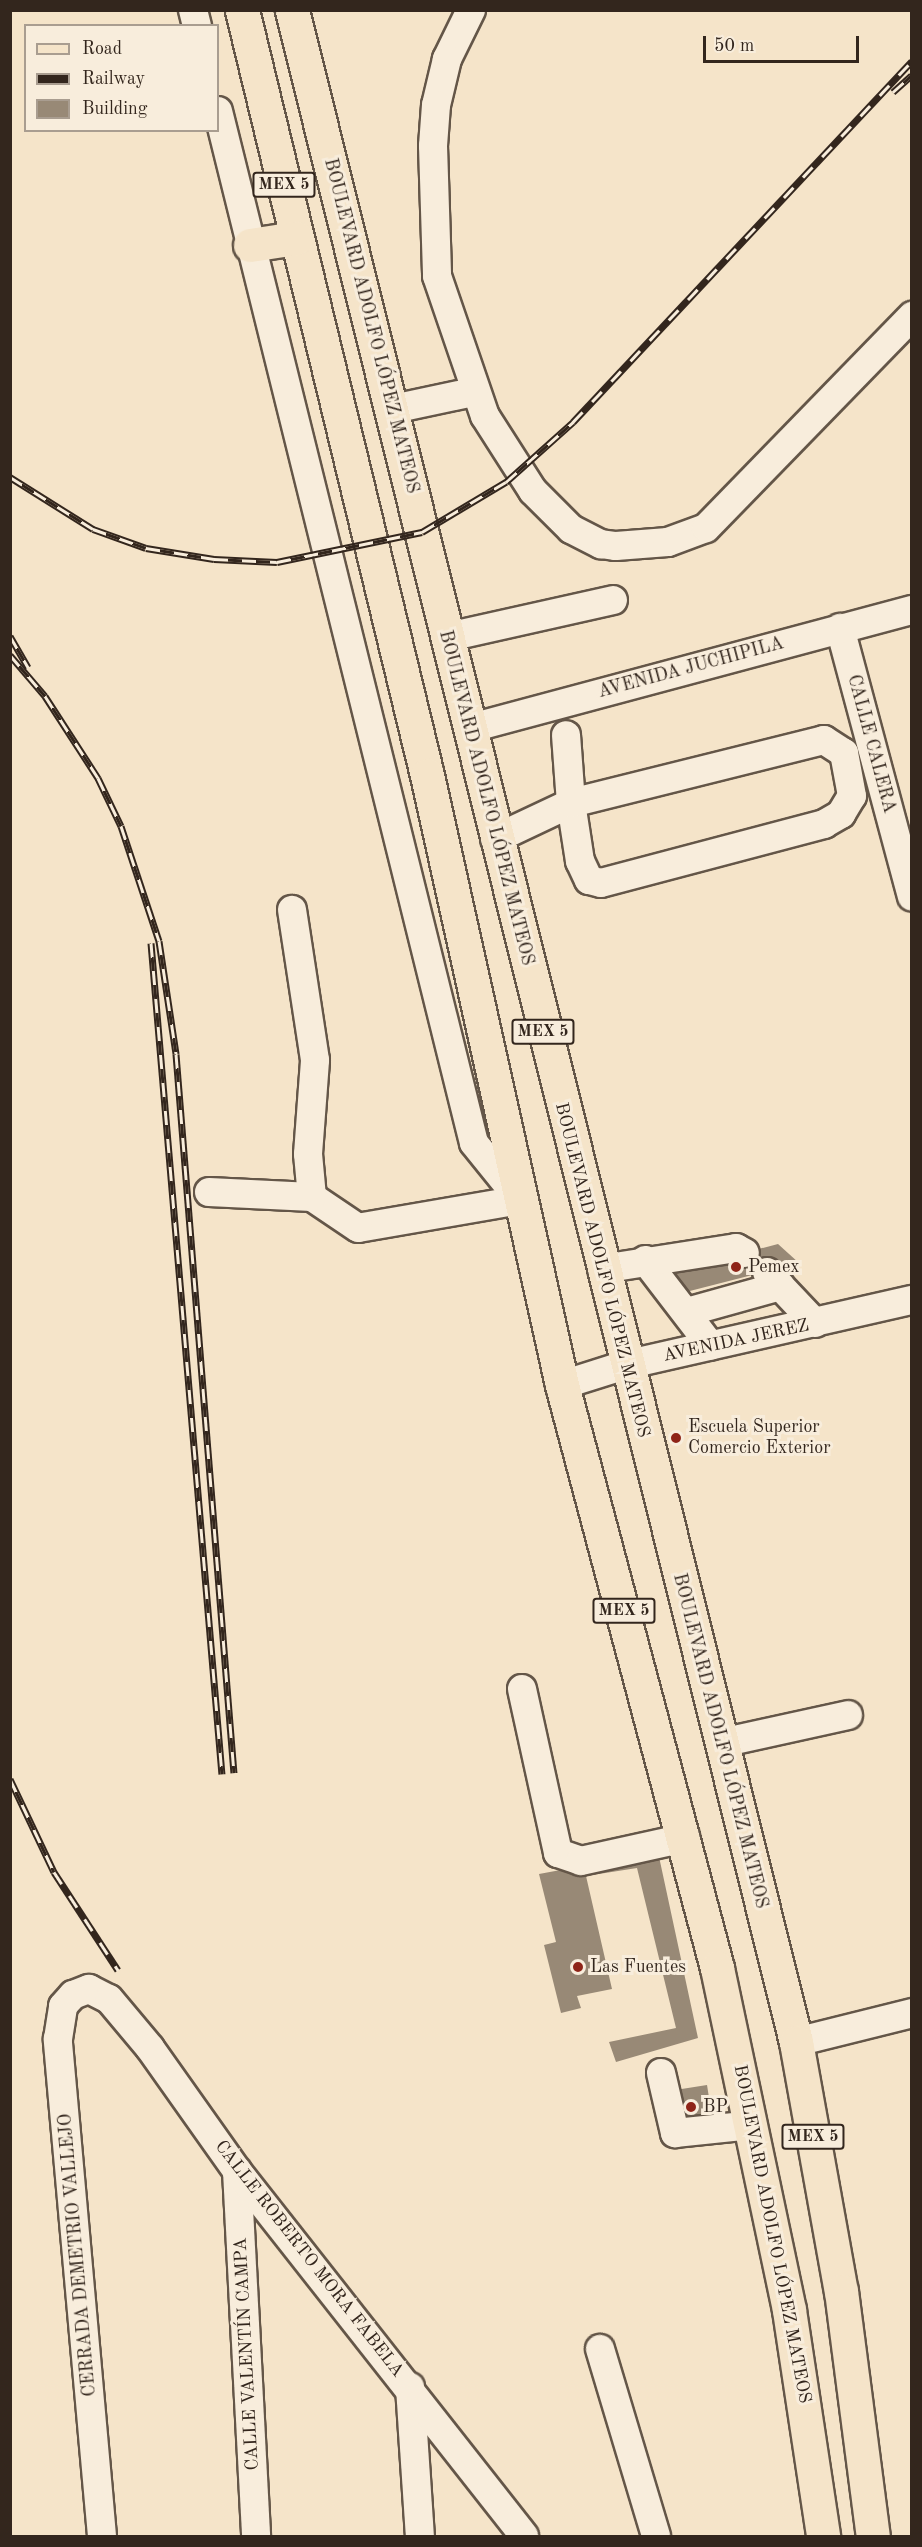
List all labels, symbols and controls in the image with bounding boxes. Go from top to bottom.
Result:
legend [24,24,219,132]
scale bar [706,24,862,62]
text: 50 m [714,37,754,55]
text: Road [82,40,122,58]
text: Railway [82,70,145,88]
text: Building [82,100,147,118]
street label: BOULEVARD ADOLFO LÓPEZ MATEOS [319,156,423,496]
road number: MEX 5 [251,172,317,198]
street label: BOULEVARD ADOLFO LÓPEZ MATEOS [434,628,538,968]
street label: AVENIDA JUCHIPILA [596,633,786,703]
street label: CALLE CALERA [842,672,900,816]
road number: MEX 5 [510,1019,576,1045]
street label: BOULEVARD ADOLFO LÓPEZ MATEOS [550,1100,654,1440]
place label: Pemex [748,1256,800,1278]
marker: Pemex [729,1260,743,1274]
street label: AVENIDA JEREZ [661,1315,811,1367]
place label: Escuela Superior Comercio Exterior [688,1417,831,1460]
marker: Escuela Superior Comercio Exterior [669,1431,683,1445]
street label: BOULEVARD ADOLFO LÓPEZ MATEOS [668,1571,772,1911]
road number: MEX 5 [591,1598,657,1624]
place label: Las Fuentes [590,1956,686,1978]
marker: Las Fuentes [571,1960,585,1974]
street label: BOULEVARD ADOLFO LÓPEZ MATEOS [729,2063,815,2405]
place label: BP [703,2096,728,2118]
marker: BP [684,2100,698,2114]
street label: CERRADA DEMETRIO VALLEJO [55,2113,101,2397]
road number: MEX 5 [780,2124,846,2150]
street label: CALLE ROBERTO MORA FABELA [210,2136,408,2382]
street label: CALLE VALENTÍN CAMPA [230,2237,264,2471]

